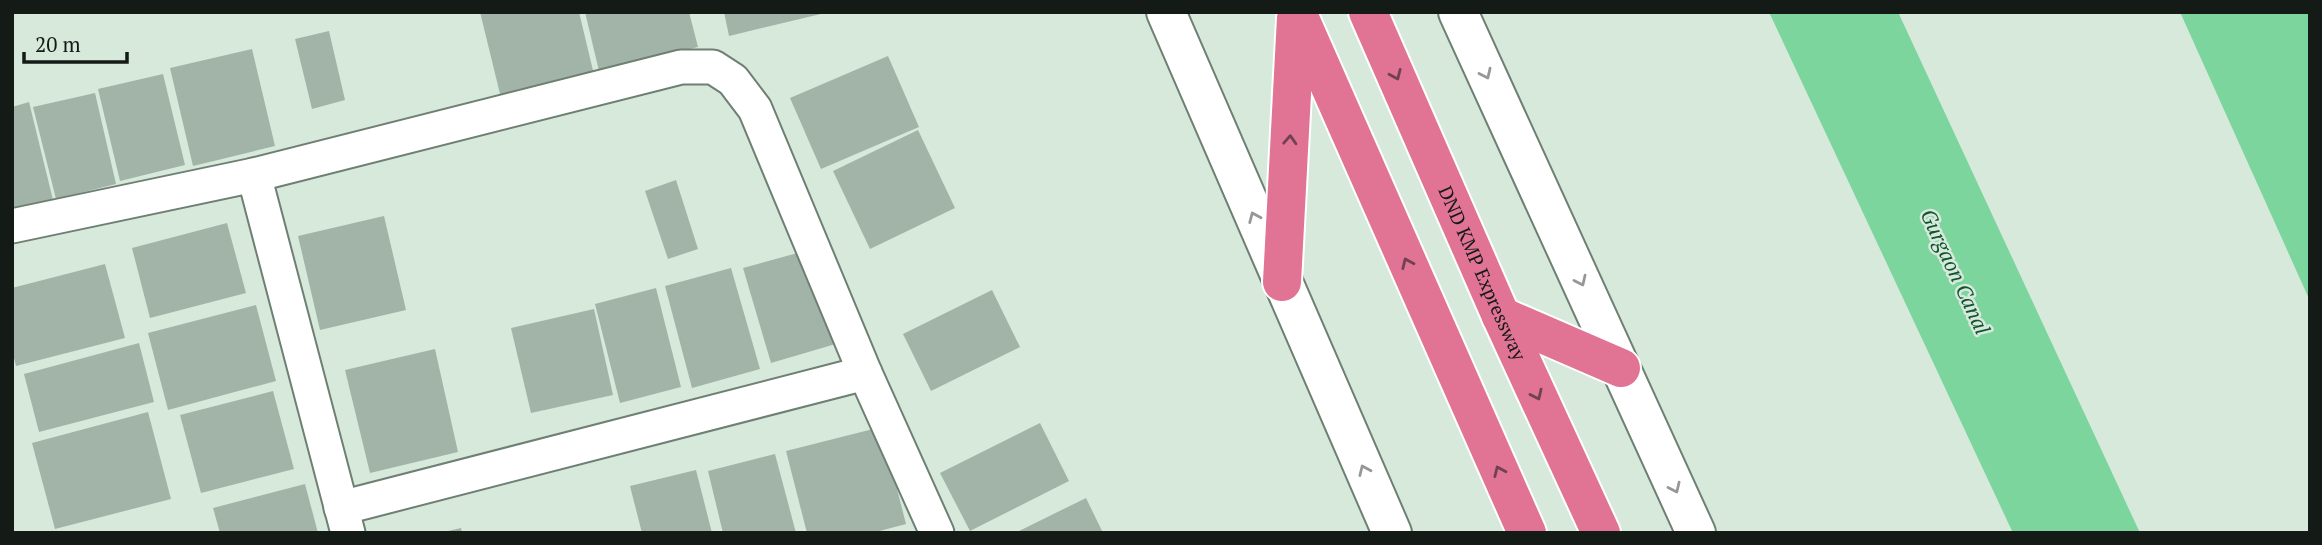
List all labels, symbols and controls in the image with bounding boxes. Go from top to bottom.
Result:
scale bar [24,21,128,65]
text: 20 m [35,30,81,58]
one-way arrow [1478,67,1492,79]
one-way arrow [1388,68,1402,80]
one-way arrow [1282,135,1297,146]
street label: DND KMP Expressway [1434,182,1533,364]
water label: Gurgaon Canal [1915,204,1997,339]
one-way arrow [1248,211,1262,224]
one-way arrow [1401,257,1415,270]
one-way arrow [1573,274,1587,286]
one-way arrow [1529,388,1543,400]
one-way arrow [1358,465,1372,477]
one-way arrow [1493,465,1507,478]
one-way arrow [1667,481,1681,493]

